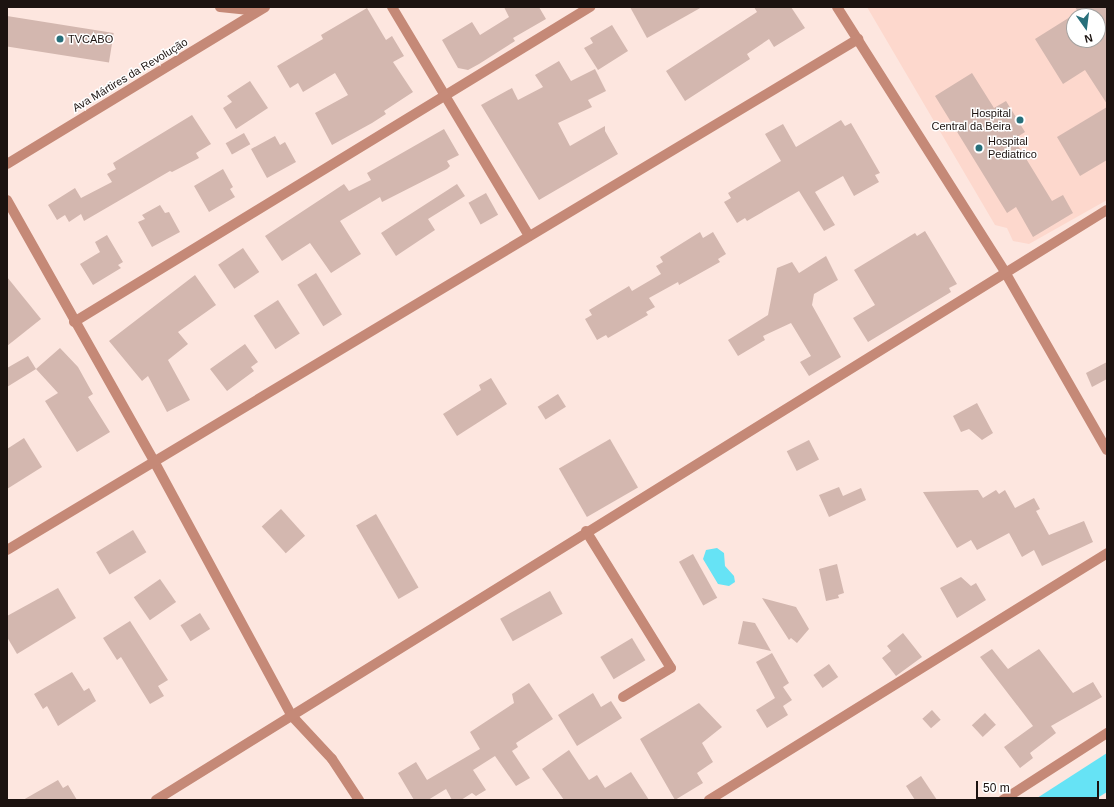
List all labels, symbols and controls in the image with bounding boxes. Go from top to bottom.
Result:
north arrow [1066,8,1106,48]
place label: TVCABO [68,32,113,46]
text: N [1083,32,1094,45]
marker: TVCABO [55,34,65,44]
street label: Ava Mártires da Revolução [70,35,190,115]
place label: Hospital Central da Beira [932,107,1011,133]
marker: Hospital Central da Beira [1014,114,1026,126]
place label: Hospital Pediatrico [988,135,1037,161]
marker: Hospital Pediatrico [973,142,985,154]
scale bar [978,773,1101,799]
text: 50 m [983,781,1010,795]

